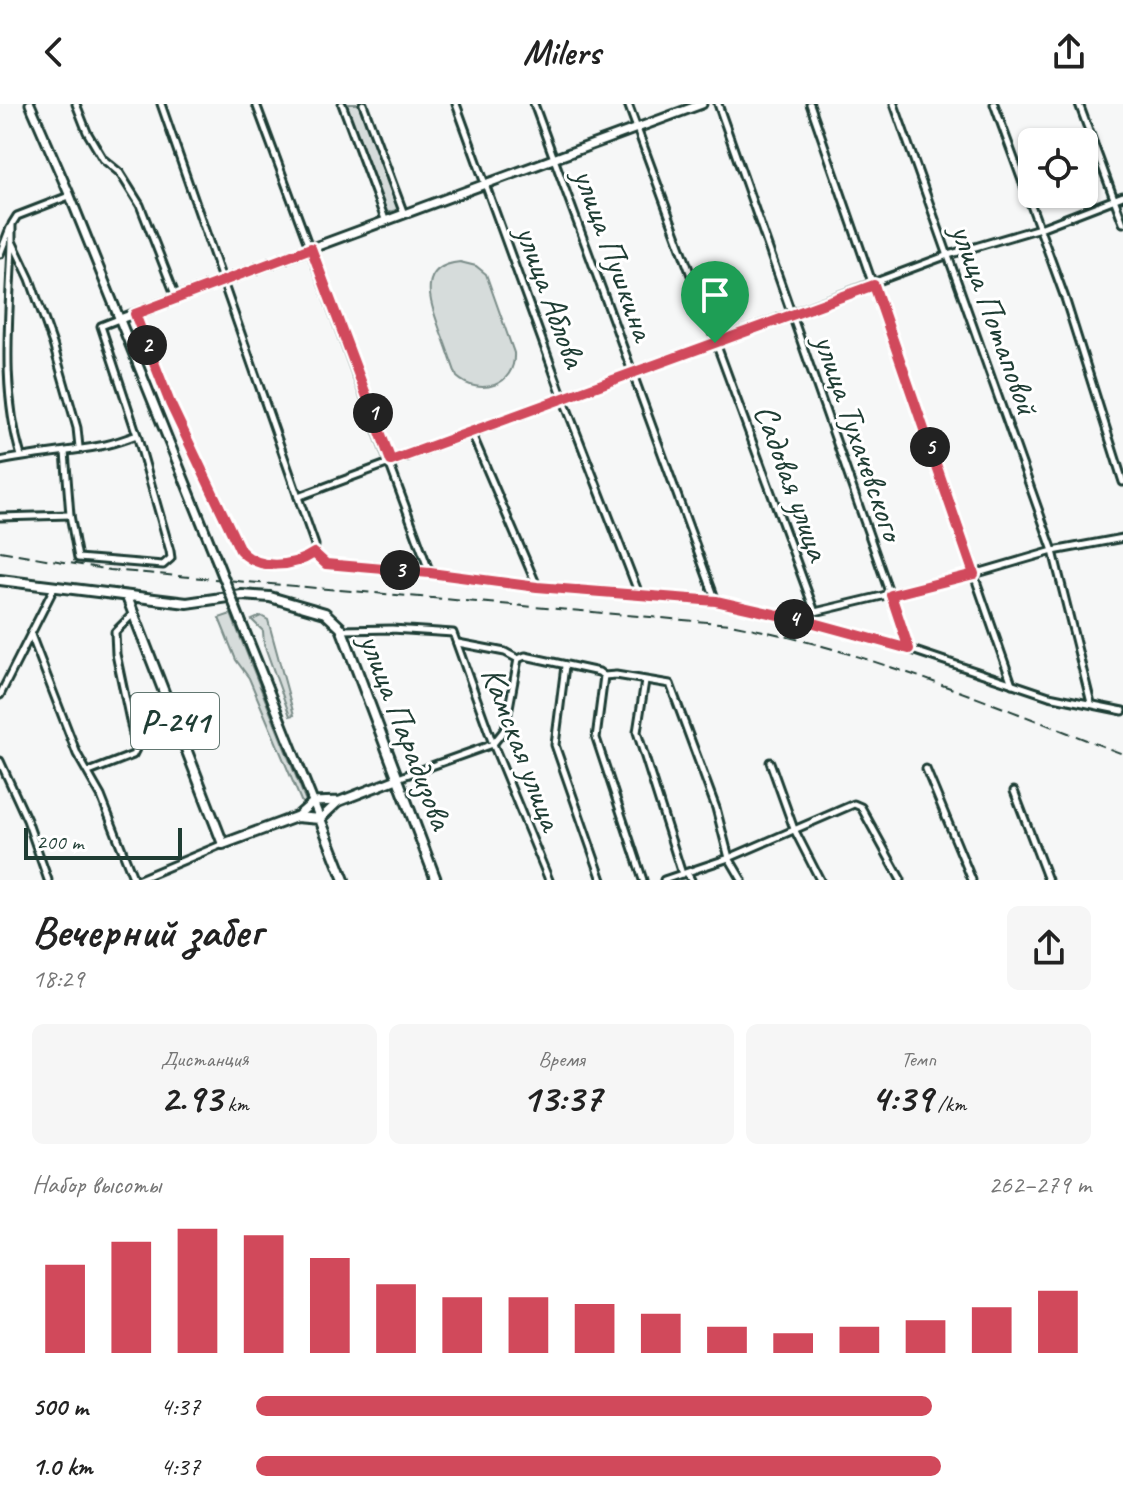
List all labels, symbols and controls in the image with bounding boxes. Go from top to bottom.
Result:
text: Milers [523,29,600,75]
icon: back [32,30,76,74]
icon: share [1047,30,1091,74]
map controls [1018,128,1098,208]
button: locate [1018,128,1098,208]
street label: улица Пушкина [563,161,666,349]
street label: улица Потаповой [940,216,1050,422]
street label: улица Аблова [505,218,598,375]
pin [681,261,749,343]
icon: arrive [693,273,737,317]
pin: 2 [127,325,167,365]
street label: улица Тухачевского [804,327,916,549]
text: 2 [142,331,152,359]
pin: 1 [353,393,393,433]
street label: Садовая улица [744,398,841,568]
text: 1 [368,399,378,427]
pin: 5 [910,427,950,467]
text: 5 [925,433,935,461]
pin: 3 [380,550,420,590]
text: 3 [395,556,405,584]
pin: 4 [774,599,814,639]
text: 4 [789,605,799,633]
street label: улица Парадизова [349,625,464,837]
street label: Камская улица [472,660,574,839]
road number: Р-241 [131,693,219,749]
scale bar [24,824,182,860]
text: 200 m [36,828,83,856]
text: Вечерний забег [32,904,262,959]
button: share [1007,906,1091,990]
text: 18:29 [32,962,84,995]
text: Дистанция [161,1045,248,1073]
text: Время [538,1045,585,1073]
text: Темп [901,1045,936,1073]
text: 2.93 [160,1073,222,1123]
text: 13:37 [522,1073,601,1123]
text: 4:39 [871,1073,932,1123]
text: km [222,1090,249,1118]
text: /km [932,1090,966,1118]
text: Набор высоты [32,1168,161,1201]
text: 262–279 m [988,1168,1091,1201]
text: 500 m [32,1390,88,1423]
text: 4:37 [160,1390,200,1423]
text: 1.0 km [32,1450,92,1483]
text: 4:37 [160,1450,200,1483]

